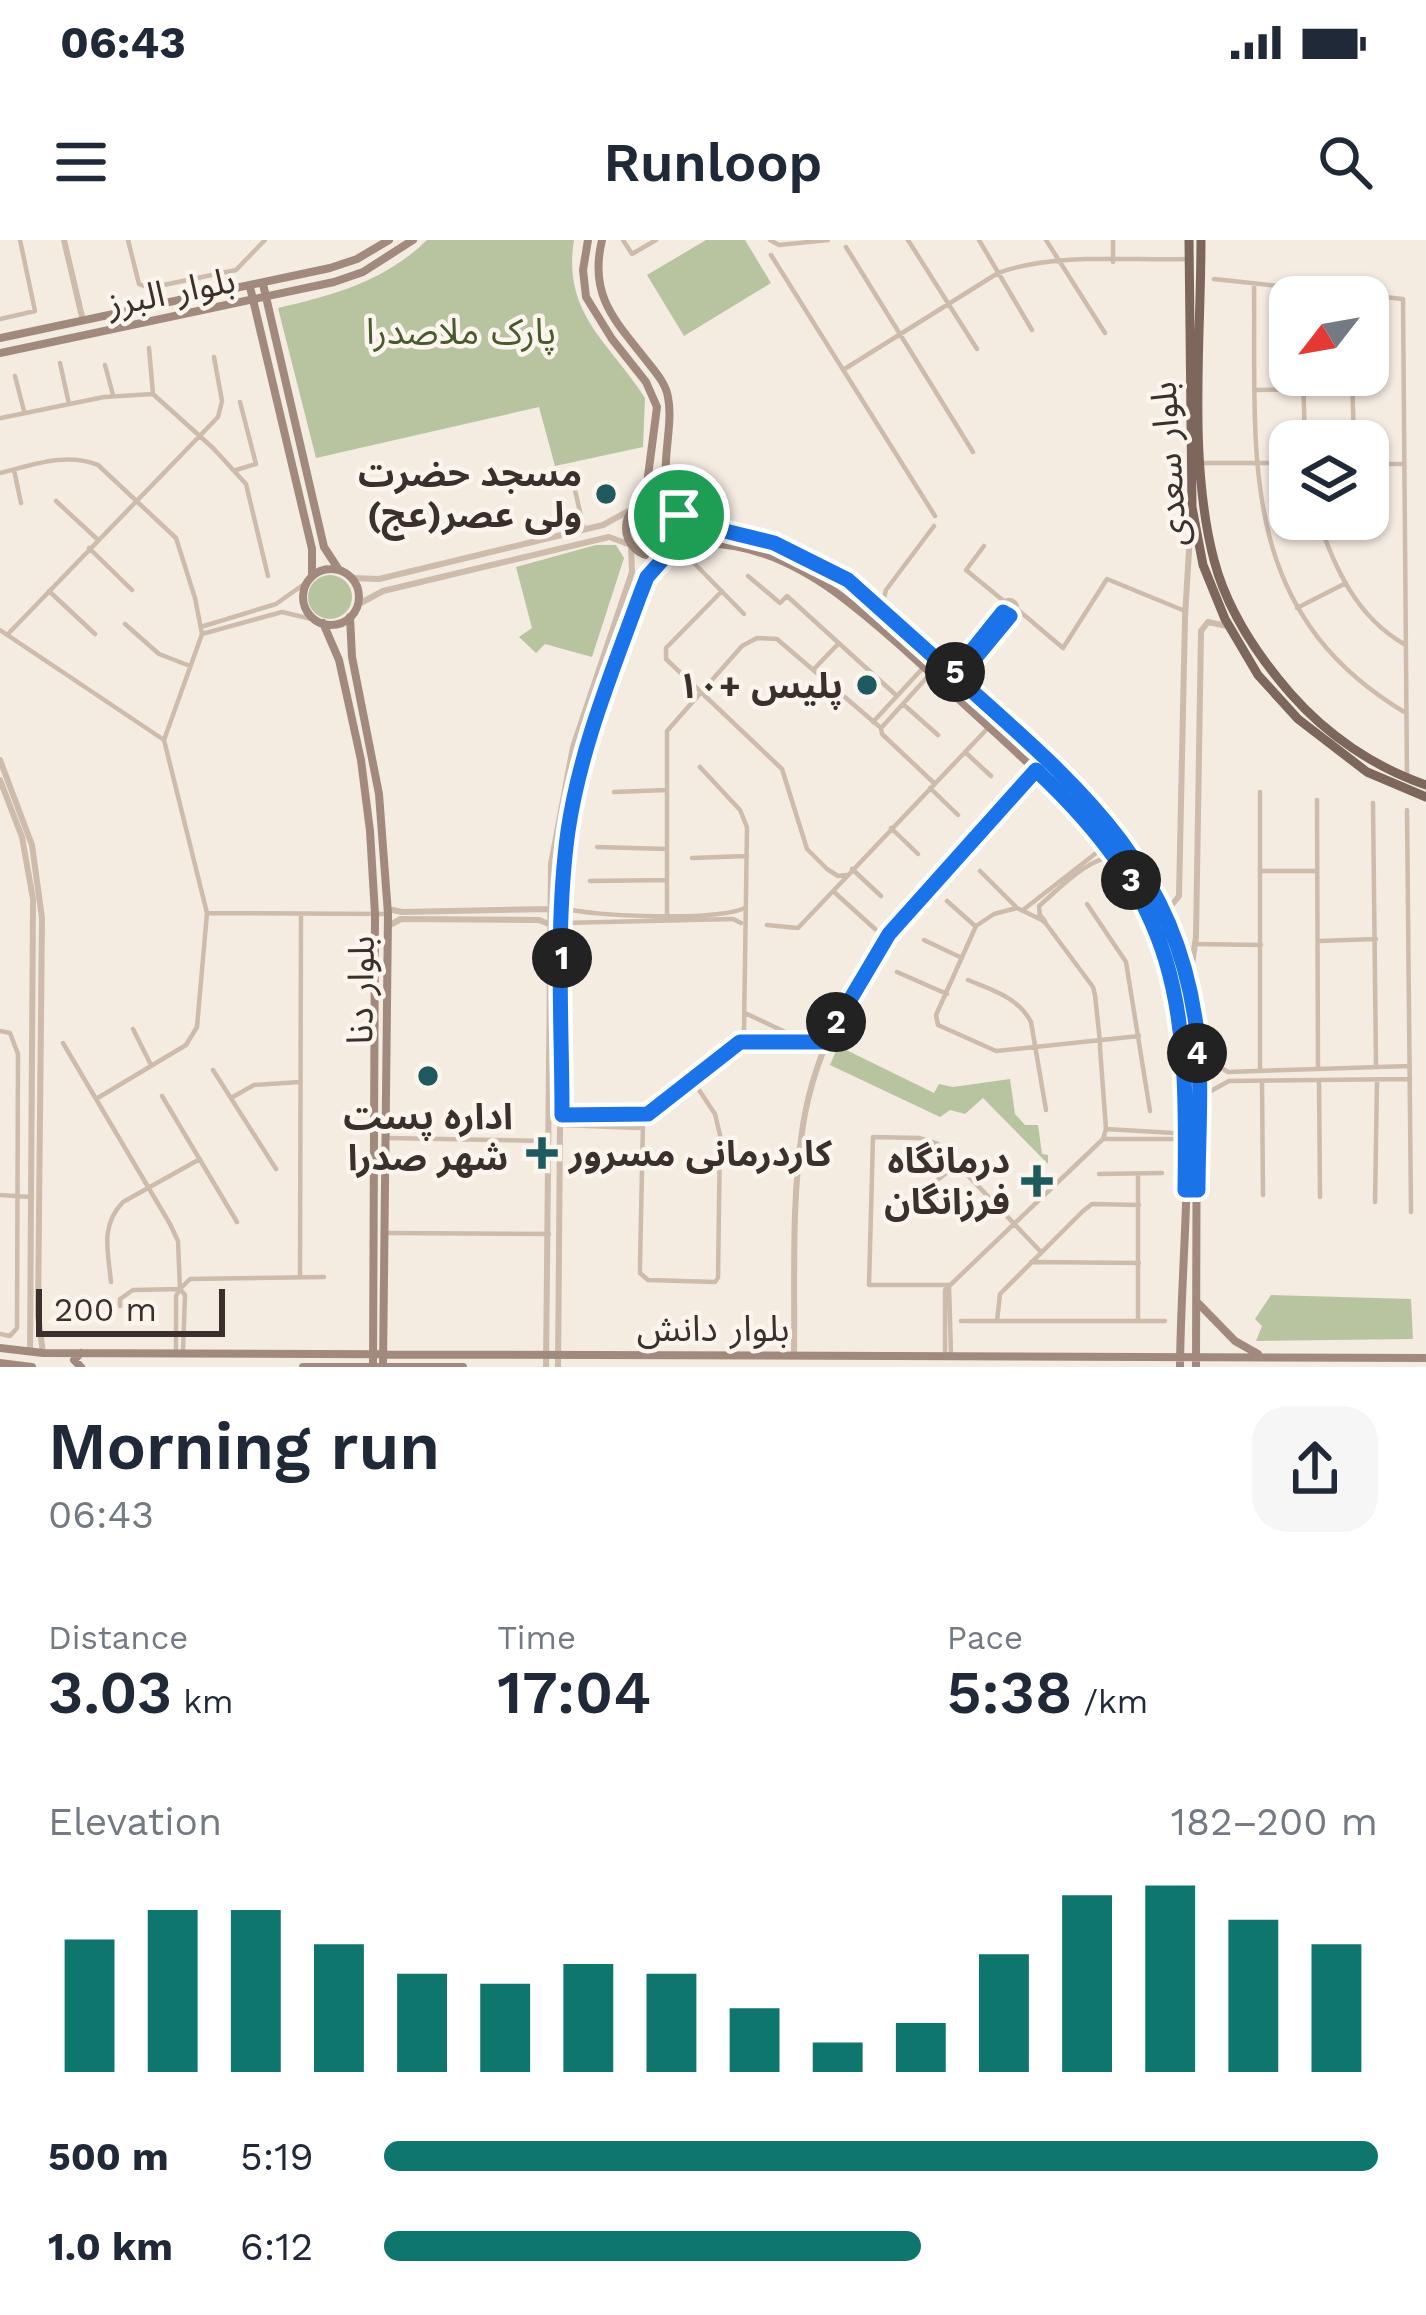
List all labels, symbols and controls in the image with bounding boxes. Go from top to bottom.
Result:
text: 06:43 [60,16,186,69]
icon: menu [48,129,114,195]
icon: search [1312,129,1378,195]
text: Runloop [604,131,822,194]
street label: بلوار البرز [103,259,239,325]
north arrow [1269,276,1389,396]
map controls [1269,276,1389,540]
park label: پارک ملاصدرا [366,311,556,355]
street label: بلوار سعدی [1142,380,1196,548]
button: layers [1269,420,1389,540]
place label: مسجد حضرت ولی عصر(عج) [358,453,582,541]
pin [628,464,730,566]
marker: مسجد حضرت ولی عصر(عج) [593,481,619,507]
icon: arrive [646,482,712,548]
pin: 5 [925,642,985,702]
text: 5 [945,652,965,691]
place label: پلیس +۱۰ [678,665,843,710]
marker: پلیس +۱۰ [854,672,880,698]
pin: 3 [1101,850,1161,910]
text: 3 [1121,860,1141,899]
pin: 1 [532,928,592,988]
street label: بلوار دنا [339,935,383,1045]
text: 1 [555,938,569,977]
pin: 2 [806,992,866,1052]
text: 2 [826,1002,846,1041]
pin: 4 [1167,1023,1227,1083]
text: 4 [1186,1033,1208,1072]
marker: اداره پست شهر صدرا [415,1063,441,1089]
place label: اداره پست شهر صدرا [343,1096,513,1179]
place label: کاردرمانی مسرور [567,1133,832,1175]
marker: کاردرمانی مسرور [526,1137,558,1169]
place label: درمانگاه فرزانگان [884,1140,1010,1223]
marker: درمانگاه فرزانگان [1021,1165,1053,1197]
scale bar [36,1283,225,1336]
text: 200 m [54,1290,157,1329]
street label: بلوار دانش [637,1308,789,1350]
button: share [1252,1406,1378,1532]
text: Morning run [48,1408,440,1485]
text: 06:43 [48,1492,154,1537]
text: Distance [48,1618,188,1657]
text: Time [497,1618,576,1657]
text: Pace [947,1618,1023,1657]
text: 3.03 [48,1657,172,1728]
text: 17:04 [497,1657,651,1728]
text: 5:38 [947,1657,1072,1728]
text: km [172,1682,234,1721]
text: /km [1072,1682,1148,1721]
text: Elevation [48,1799,222,1844]
text: 182–200 m [1171,1799,1378,1844]
text: 500 m [48,2134,169,2179]
text: 5:19 [240,2134,314,2179]
text: 1.0 km [48,2224,173,2269]
text: 6:12 [240,2224,313,2269]

